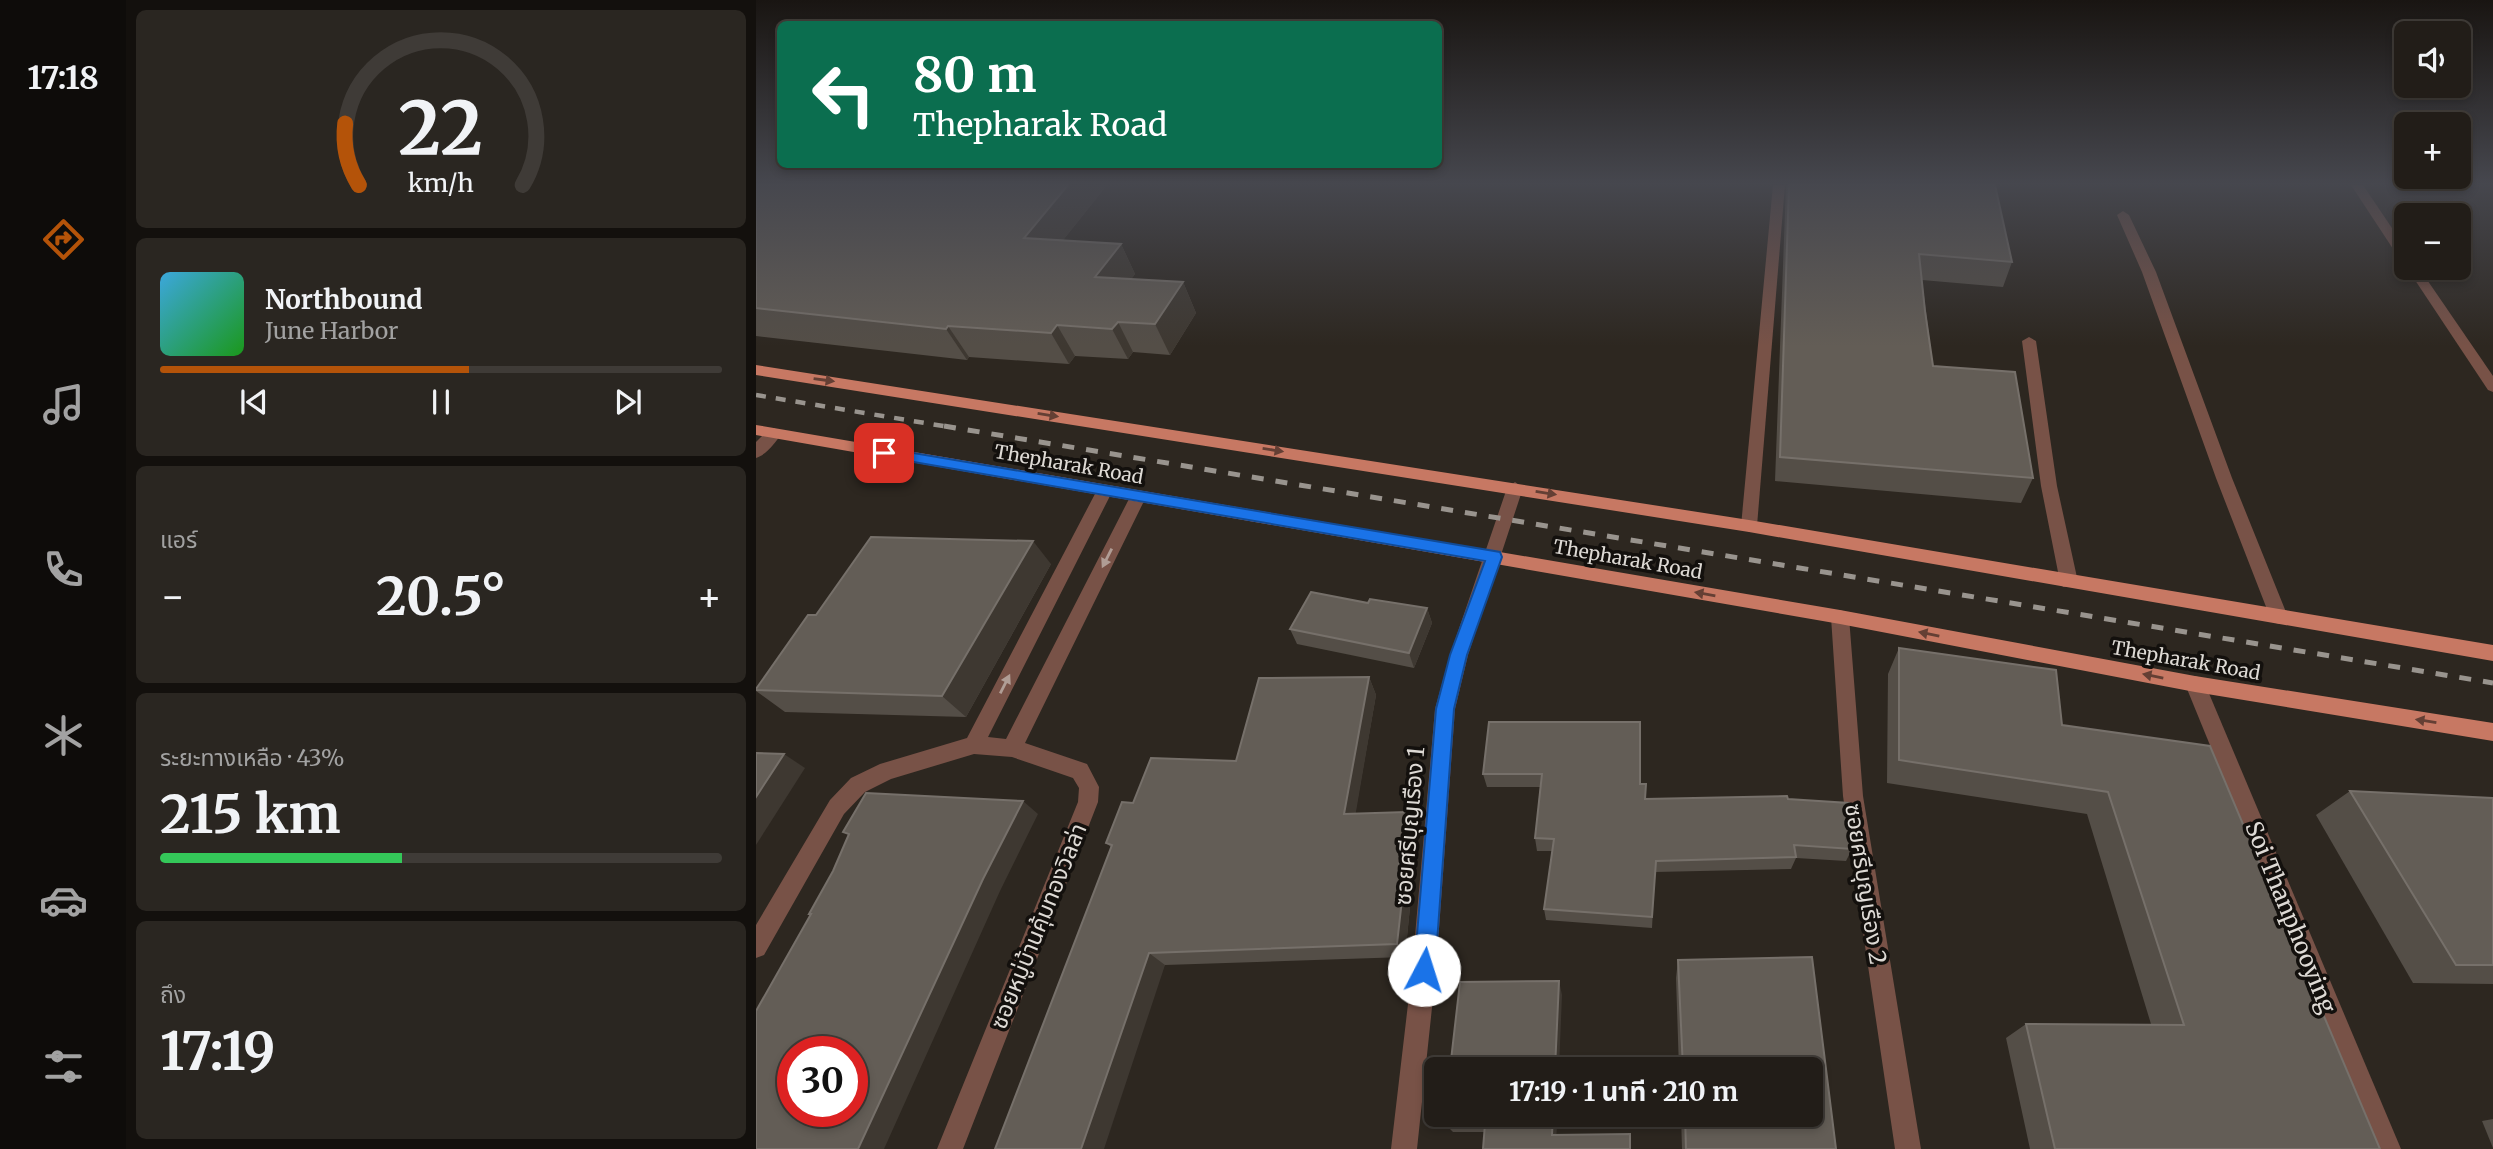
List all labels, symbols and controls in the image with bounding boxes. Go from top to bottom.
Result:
map controls [2394,21,2471,280]
button: sound [2394,21,2471,98]
text: 80 m [913,44,1036,105]
icon: left [798,49,889,140]
text: 17:18 [27,58,99,98]
text: 22 [399,83,483,175]
text: Thepharak Road [913,105,1167,145]
button: + [2394,112,2471,189]
text: km/h [408,167,474,199]
button: − [2394,203,2471,280]
icon: directions [39,215,88,264]
text: Northbound [265,283,423,316]
text: June Harbor [265,316,398,345]
one-way arrow [813,375,835,386]
icon: music [39,380,88,429]
icon: previous [235,383,273,421]
icon: pause [422,383,460,421]
icon: next [609,383,647,421]
one-way arrow [1037,410,1059,421]
pin [854,423,914,483]
icon: arrive [865,434,903,472]
street label: Thepharak Road [993,439,1145,489]
one-way arrow [1262,445,1284,456]
one-way arrow [1535,488,1557,499]
text: แอร์ [160,525,197,554]
street label: Thepharak Road [1552,534,1704,584]
icon: phone [39,545,88,594]
one-way arrow [1102,548,1113,568]
text: 20.5° [376,564,506,629]
text: − [160,573,185,620]
text: + [697,573,722,620]
one-way arrow [1694,588,1716,599]
one-way arrow [1918,628,1940,639]
street label: Thepharak Road [2110,635,2262,685]
one-way arrow [2142,670,2164,681]
one-way arrow [999,674,1011,694]
icon: climate [39,711,88,760]
one-way arrow [2415,715,2437,726]
text: ระยะทางเหลือ · 43% [160,743,345,772]
street label: ซอยศรีบุญเรือง 1 [1388,745,1430,907]
text: 215 km [160,782,341,847]
street label: ซอยศรีบุญเรือง 2 [1839,801,1893,967]
street label: Soi Thanphooying [2239,817,2343,1017]
street label: ซอยหมู่บ้านคุ้มทองวิลล่า [983,819,1093,1033]
icon: car [39,876,88,925]
position arrow [1387,933,1461,1007]
text: ถึง [160,980,186,1009]
text: 17:19 [160,1019,275,1084]
speed limit sign: 30 [777,1036,868,1127]
icon: filters [39,1042,88,1091]
text: 17:19 · 1 นาที · 210 m [1509,1075,1738,1108]

